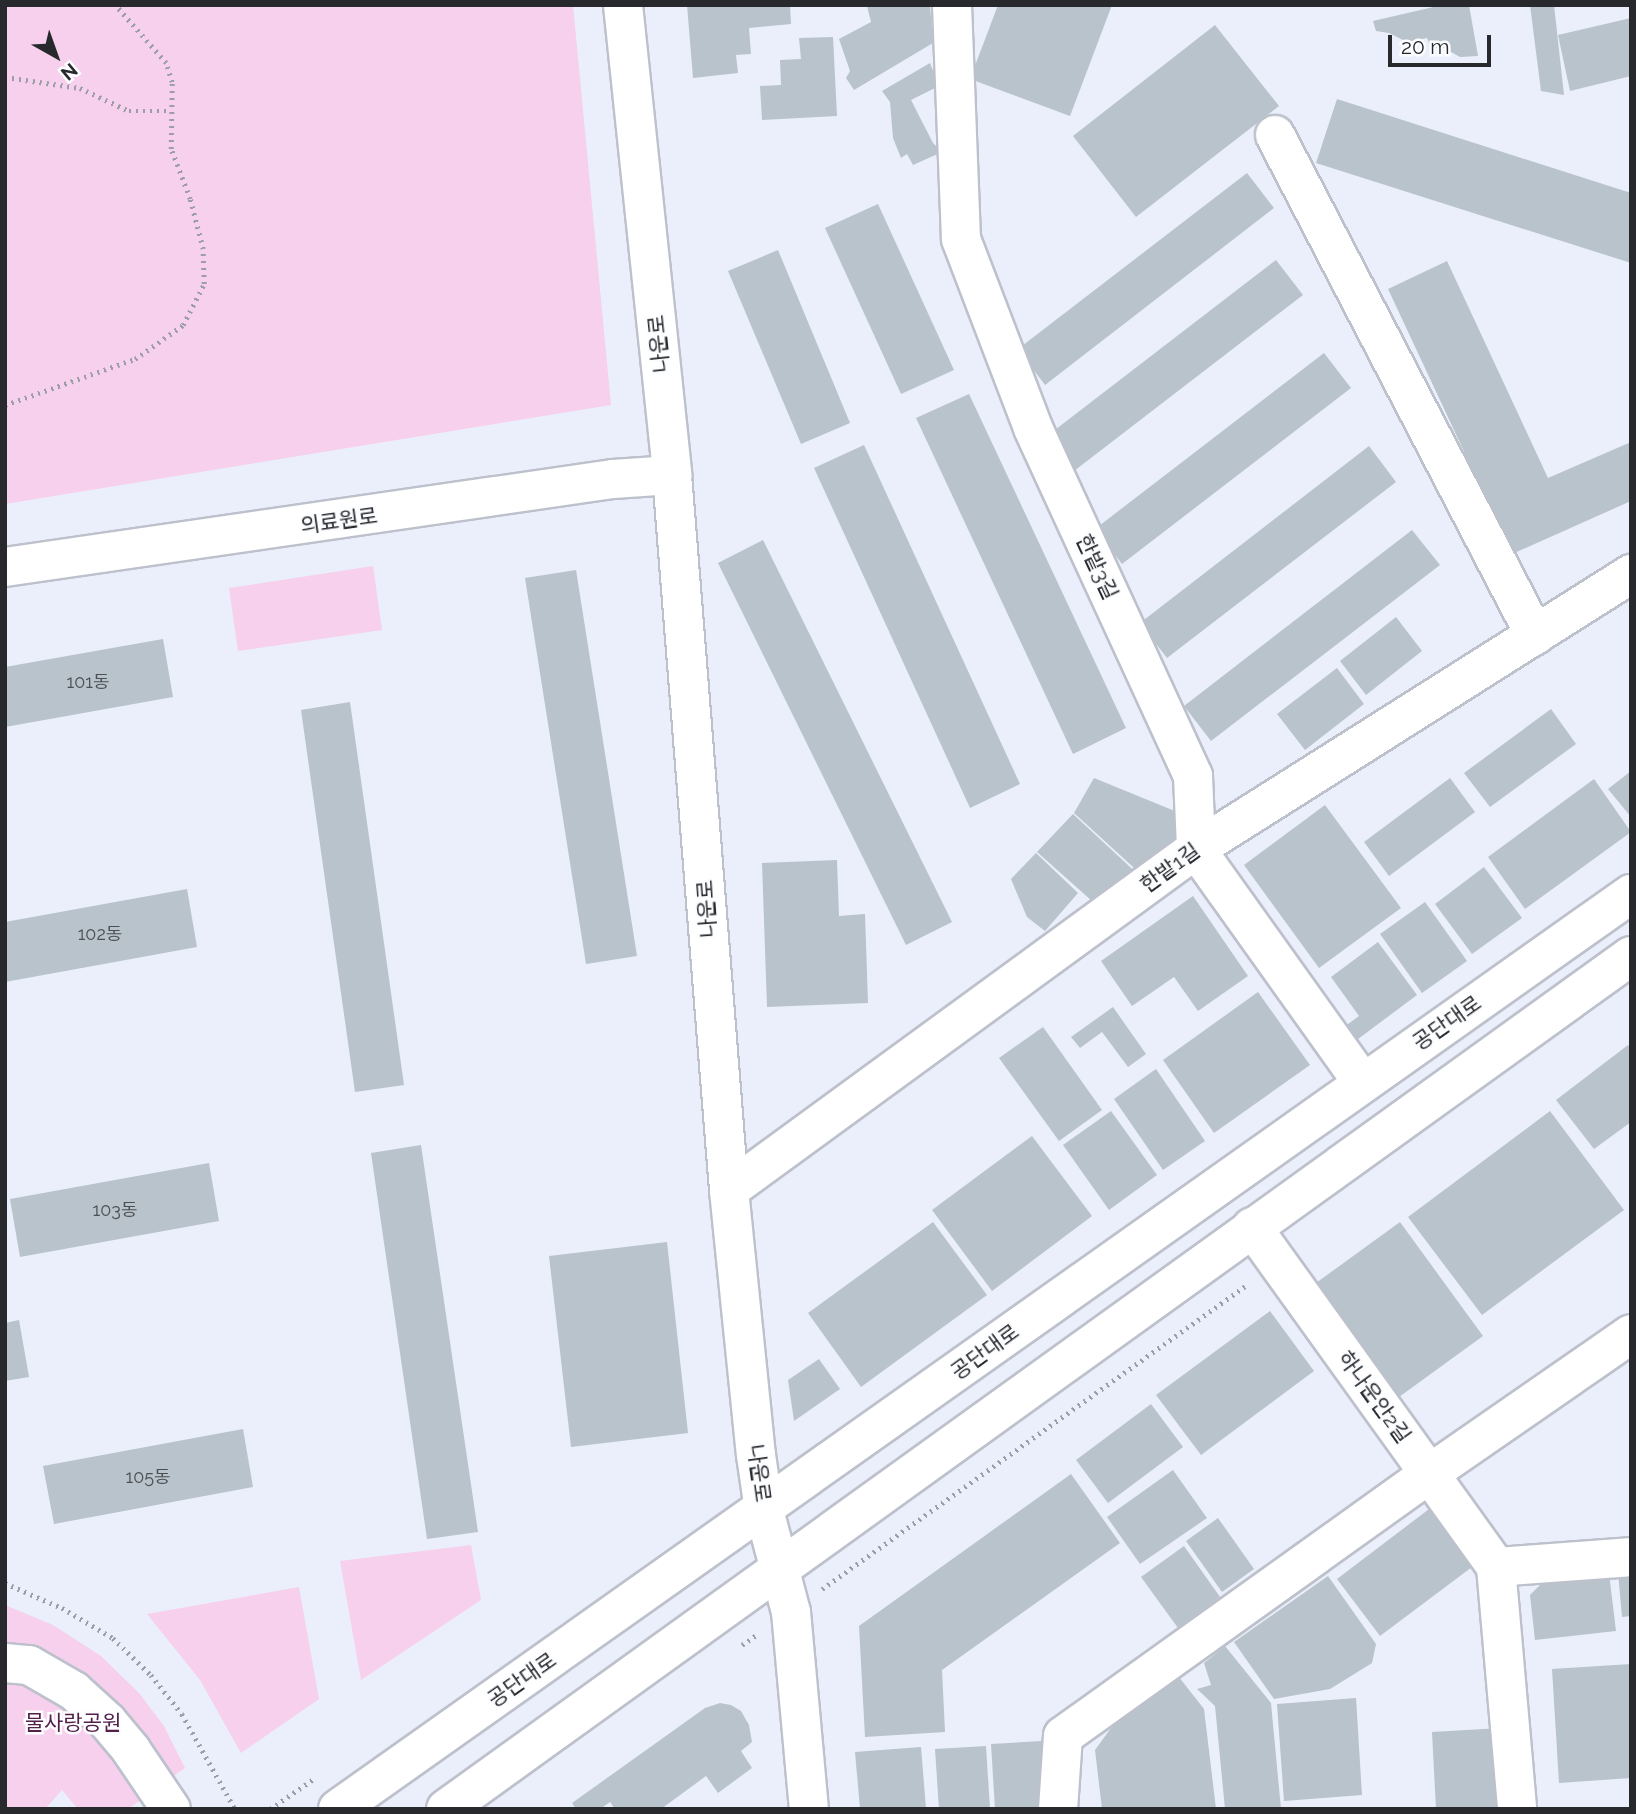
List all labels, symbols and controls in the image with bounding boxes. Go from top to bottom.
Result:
north arrow [21,21,91,91]
scale bar [1391,21,1494,65]
text: 20 m [1401,34,1449,59]
text: N [57,59,82,85]
street label: 나운로 [643,314,675,374]
street label: 의료원로 [299,503,379,539]
street label: 한밭3길 [1071,530,1123,604]
house number: 101동 [67,671,109,693]
street label: 한밭1길 [1136,838,1204,898]
street label: 나운로 [692,879,722,939]
house number: 102동 [78,923,122,945]
street label: 공단대로 [1408,991,1486,1055]
house number: 103동 [93,1199,137,1221]
street label: 공단대로 [946,1319,1024,1385]
street label: 하나운안2길 [1332,1346,1416,1448]
street label: 나운로 [742,1443,776,1503]
house number: 105동 [125,1466,171,1488]
street label: 공단대로 [483,1648,561,1712]
park label: 물사랑공원 [25,1710,121,1736]

